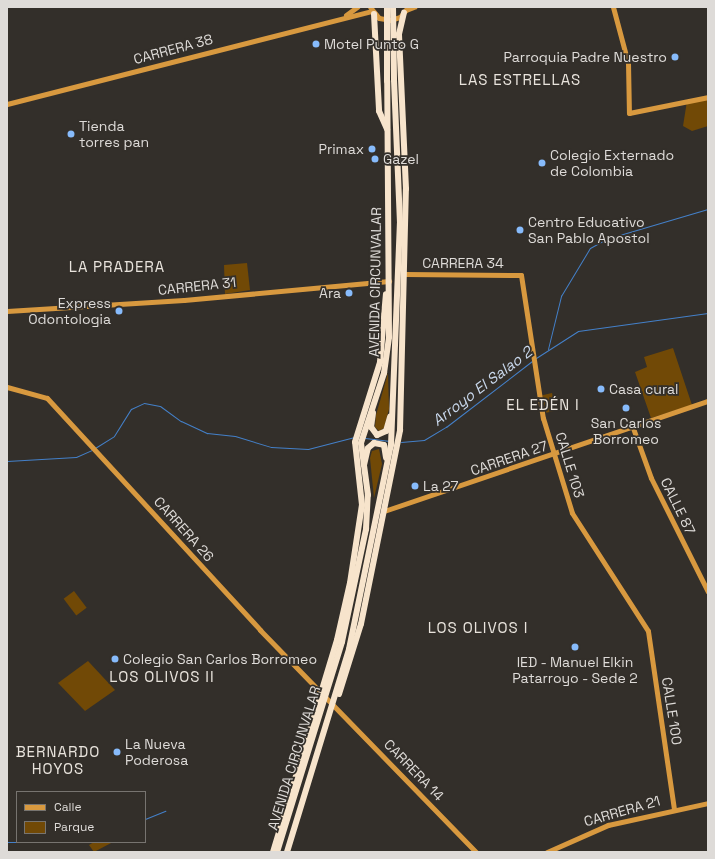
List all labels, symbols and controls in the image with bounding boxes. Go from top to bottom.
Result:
street label: CARRERA 38 [131,30,215,68]
place label: Motel Punto G [324,36,419,52]
marker: Motel Punto G [311,39,321,49]
place label: Parroquia Padre Nuestro [504,49,667,65]
marker: Parroquia Padre Nuestro [670,52,680,62]
district label: LAS ESTRELLAS [459,71,581,89]
place label: Tienda torres pan [79,118,149,150]
marker: Tienda torres pan [66,129,76,139]
place label: Primax [318,141,364,157]
marker: Primax [367,144,377,154]
place label: Colegio Externado de Colombia [550,147,674,180]
place label: Gazel [383,151,419,167]
marker: Gazel [370,154,380,164]
marker: Colegio Externado de Colombia [537,158,547,168]
street label: AVENIDA CIRCUNVALAR [365,207,385,357]
place label: Centro Educativo San Pablo Apostol [528,214,650,246]
marker: Centro Educativo San Pablo Apostol [515,225,525,235]
street label: CARRERA 34 [422,255,504,271]
district label: LA PRADERA [69,258,165,276]
street label: CARRERA 31 [157,274,237,298]
place label: Ara [319,285,341,301]
marker: Ara [344,288,354,298]
place label: Express Odontologia [28,295,111,328]
marker: Express Odontologia [114,306,124,316]
water label: Arroyo El Salao 2 [429,343,535,429]
place label: Casa cural [609,381,678,397]
marker: Casa cural [596,384,606,394]
district label: EL EDÉN I [506,396,580,414]
marker: San Carlos Borromeo [621,403,631,413]
place label: San Carlos Borromeo [591,415,661,448]
street label: CALLE 103 [552,430,588,500]
street label: CARRERA 27 [468,437,550,479]
street label: CALLE 87 [657,475,699,537]
place label: La 27 [423,478,459,494]
marker: La 27 [410,481,420,491]
street label: CARRERA 26 [150,493,218,565]
district label: LOS OLIVOS I [428,619,528,637]
marker: IED - Manuel Elkin Patarroyo - Sede 2 [570,642,580,652]
place label: Colegio San Carlos Borromeo [123,651,317,667]
marker: Colegio San Carlos Borromeo [110,654,120,664]
place label: IED - Manuel Elkin Patarroyo - Sede 2 [512,654,638,686]
district label: LOS OLIVOS II [109,668,215,686]
street label: CALLE 100 [658,676,686,746]
street label: AVENIDA CIRCUNVALAR [264,684,324,832]
place label: La Nueva Poderosa [125,736,188,768]
street label: CARRERA 14 [380,736,448,804]
district label: BERNARDO HOYOS [16,742,100,777]
marker: La Nueva Poderosa [112,747,122,757]
legend [16,791,146,843]
street label: CARRERA 21 [582,792,662,830]
text: Calle [54,799,82,815]
text: Parque [54,819,94,835]

